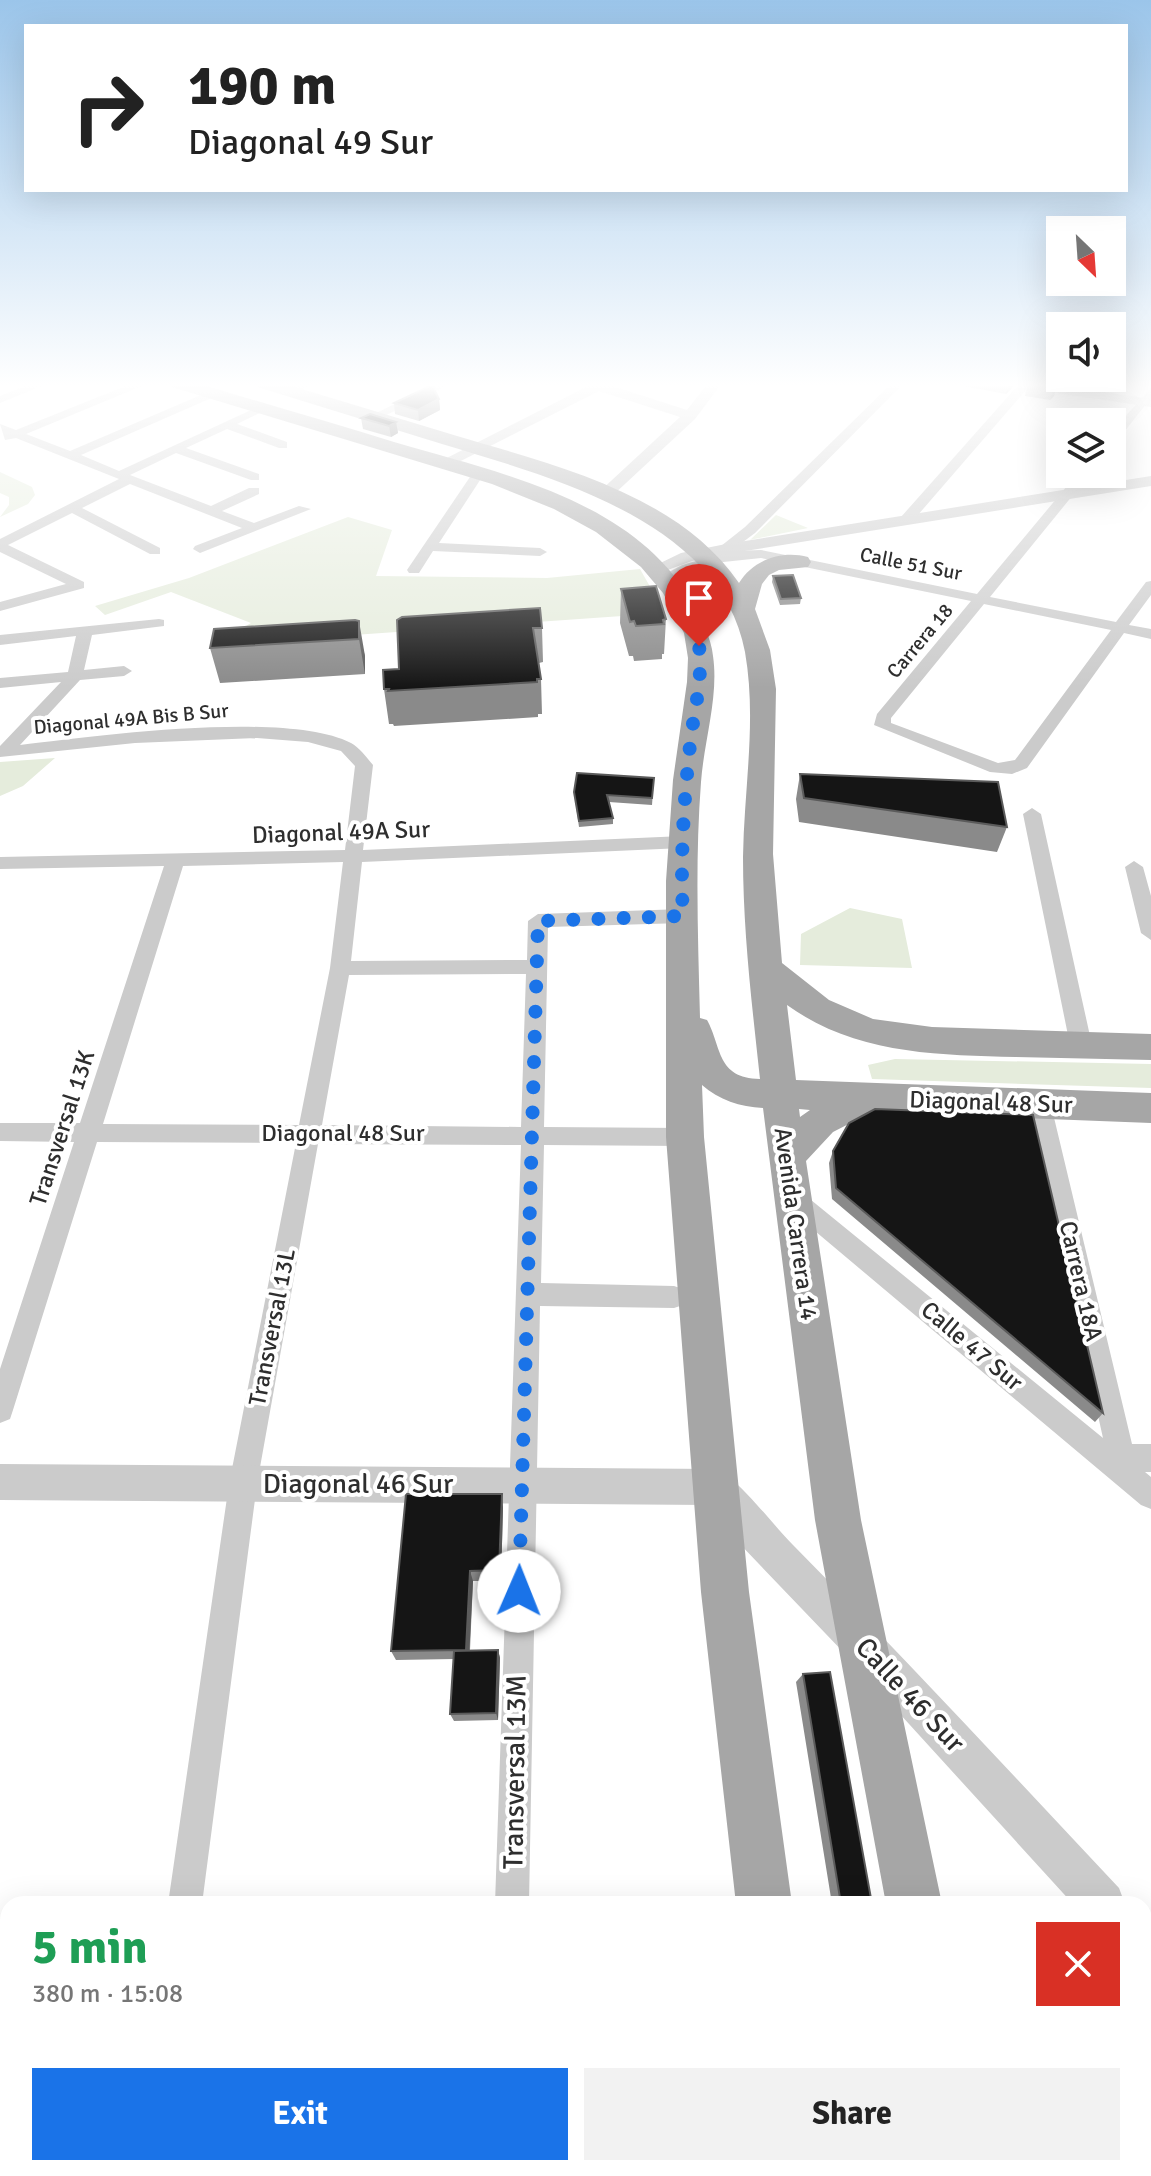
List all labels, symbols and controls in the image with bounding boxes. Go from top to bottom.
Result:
text: 190 m [188,51,336,120]
icon: right [56,56,160,160]
text: Diagonal 49 Sur [188,120,433,165]
north arrow [1046,216,1126,296]
map controls [1046,216,1126,488]
button: sound [1046,312,1126,392]
button: layers [1046,408,1126,488]
street label: Calle 51 Sur [858,542,965,586]
pin [665,564,733,646]
icon: arrive [677,576,721,620]
street label: Carrera 18 [882,599,958,683]
street label: Diagonal 49A Bis B Sur [33,698,230,740]
street label: Diagonal 49A Sur [252,814,431,850]
street label: Transversal 13K [23,1046,101,1210]
street label: Diagonal 48 Sur [909,1084,1073,1120]
street label: Diagonal 48 Sur [261,1118,425,1148]
street label: Avenida Carrera 14 [768,1126,824,1322]
street label: Carrera 18A [1053,1218,1109,1344]
street label: Transversal 13L [242,1246,302,1408]
street label: Calle 47 Sur [915,1295,1029,1397]
street label: Diagonal 46 Sur [263,1467,454,1501]
position arrow [477,1549,561,1633]
street label: Calle 46 Sur [848,1631,972,1760]
street label: Transversal 13M [496,1674,534,1870]
text: 5 min [32,1918,148,1977]
button: close [1036,1922,1120,2006]
text: 380 m · 15:08 [32,1978,183,2010]
button: Exit [32,2068,568,2160]
button: Share [584,2068,1120,2160]

